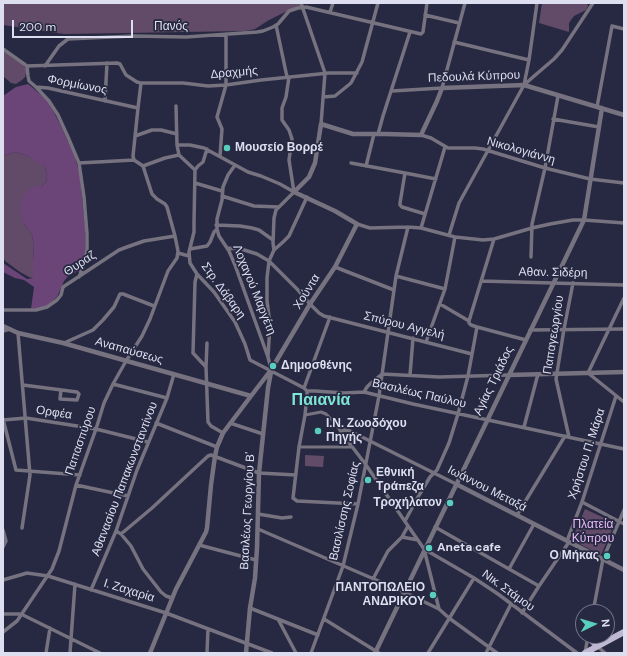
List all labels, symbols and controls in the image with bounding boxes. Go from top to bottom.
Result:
scale bar [14,12,135,38]
text: 200 m [19,19,56,35]
street label: Πανός [154,20,188,34]
street label: Δραχμής [210,64,258,82]
street label: Πεδουλά Κύπρου [428,68,520,86]
street label: Φορμίωνος [46,72,108,98]
street label: Νικολογιάννη [485,134,557,168]
place label: Μουσείο Βορρέ [235,141,323,155]
marker: Μουσείο Βορρέ [222,143,232,153]
street label: Λοχαγού Μαργέτη [229,243,279,337]
street label: Θυραζ [61,248,99,280]
street label: Στρ. Δάβαρη [198,260,248,322]
street label: Αθαν. Σιδέρη [518,265,588,281]
street label: Χούντα [291,272,323,312]
street label: Παπαγεωργίου [541,294,567,376]
street label: Σπύρου Αγγελή [362,309,446,343]
street label: Αναπαύσεως [93,334,165,368]
street label: Αγίας Τριάδος [471,344,517,418]
place label: Δημοσθένης [281,359,352,373]
marker: Δημοσθένης [268,361,278,371]
street label: Βασιλέως Παύλου [371,376,467,412]
district label: Παιανία [292,391,350,411]
street label: Αθανασίου Παπακωνσταντίνου [89,400,161,558]
street label: Ορφέα [35,403,73,423]
street label: Παπασπύρου [62,405,100,477]
street label: Χρήστου Π. Μάρα [565,407,609,501]
place label: Ι.Ν. Ζωοδόχου Πηγής [326,417,407,445]
marker: Ι.Ν. Ζωοδόχου Πηγής [313,426,323,436]
street label: Βασιλέως Γεωργίου Β' [238,452,258,570]
street label: Βασιλίσσης Σοφίας [327,460,363,562]
street label: Ιωάννου Μεταξά [445,463,529,515]
place label: Εθνική Τράπεζα [376,466,424,494]
marker: Εθνική Τράπεζα [363,475,373,485]
place label: Τροχήλατον [373,496,442,510]
marker: Τροχήλατον [445,498,455,508]
park label: Πλατεία Κύπρου [572,518,614,546]
place label: Aneta cafe [437,541,501,555]
marker: Aneta cafe [424,543,434,553]
place label: Ο Μήκας [550,549,599,563]
marker: Ο Μήκας [602,551,612,561]
street label: Νικ. Στάμου [479,567,537,615]
street label: Ι. Ζαχαρία [102,576,156,606]
place label: ΠΑΝΤΟΠΩΛΕΙΟ ΑΝΔΡΙΚΟΥ [336,581,425,609]
marker: ΠΑΝΤΟΠΩΛΕΙΟ ΑΝΔΡΙΚΟΥ [428,590,438,600]
north arrow [575,604,615,644]
text: N [599,618,613,628]

